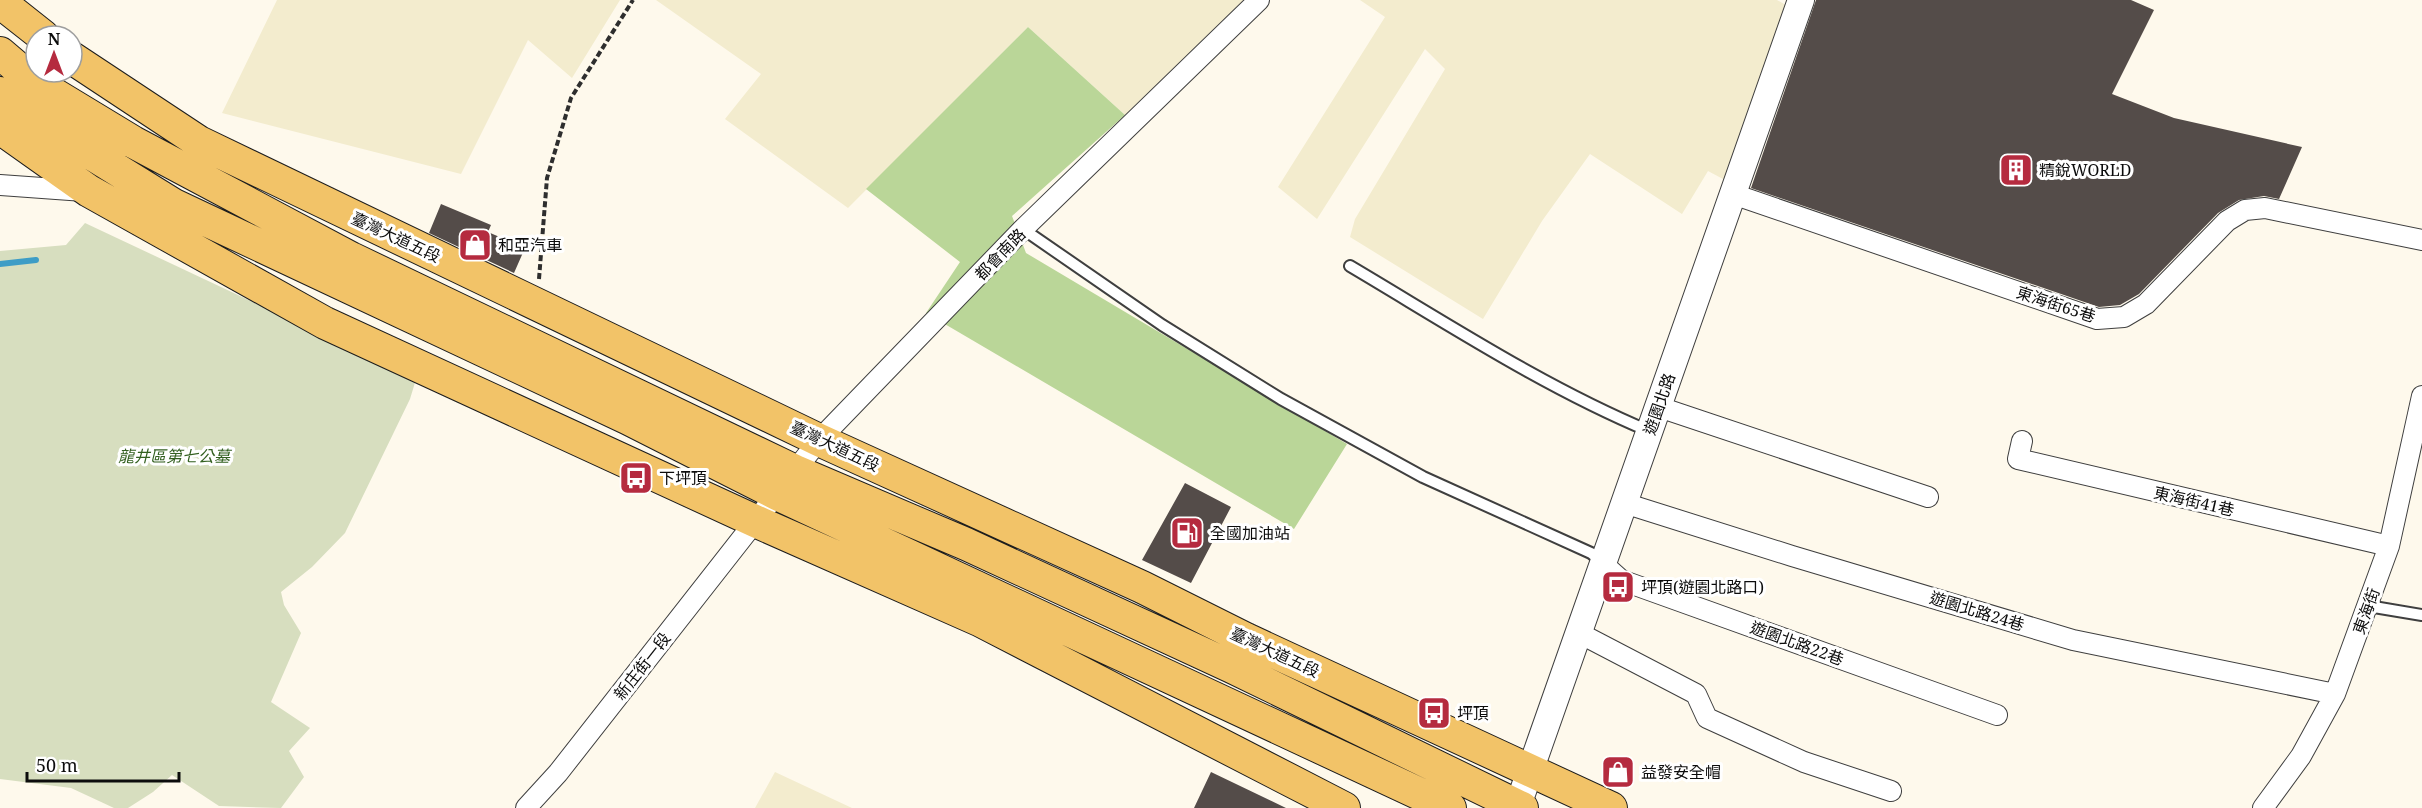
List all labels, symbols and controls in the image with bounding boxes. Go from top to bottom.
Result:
north arrow [24,24,84,84]
text: N [48,28,61,50]
building icon: 精銳WORLD [1998,152,2034,188]
place label: 精銳WORLD [2039,159,2131,181]
street label: 臺灣大道五段 [348,207,444,267]
street label: 都會南路 [970,223,1030,285]
shop icon: 和亞汽車 [457,227,493,263]
place label: 和亞汽車 [498,234,562,256]
street label: 東海街65巷 [2014,281,2098,327]
street label: 遊園北路 [1638,370,1680,438]
street label: 臺灣大道五段 [787,416,883,476]
park label: 龍井區第七公墓 [118,445,233,467]
bus stop icon: 下坪頂 [618,460,654,496]
place label: 下坪頂 [659,467,707,489]
street label: 東海街41巷 [2152,481,2236,521]
fuel station icon: 全國加油站 [1169,515,1205,551]
place label: 全國加油站 [1210,522,1290,544]
bus stop icon: 坪頂(遊園北路口) [1600,569,1636,605]
place label: 坪頂(遊園北路口) [1641,576,1764,598]
street label: 東海街 [2347,585,2385,637]
street label: 遊園北路24巷 [1927,586,2027,636]
street label: 遊園北路22巷 [1747,616,1847,670]
street label: 臺灣大道五段 [1227,622,1323,682]
street label: 新庄街一段 [609,628,675,704]
bus stop icon: 坪頂 [1416,695,1452,731]
place label: 坪頂 [1457,702,1489,724]
scale bar [27,745,178,783]
text: 50 m [36,753,78,777]
shop icon: 益發安全帽 [1600,754,1636,790]
place label: 益發安全帽 [1641,761,1721,783]

